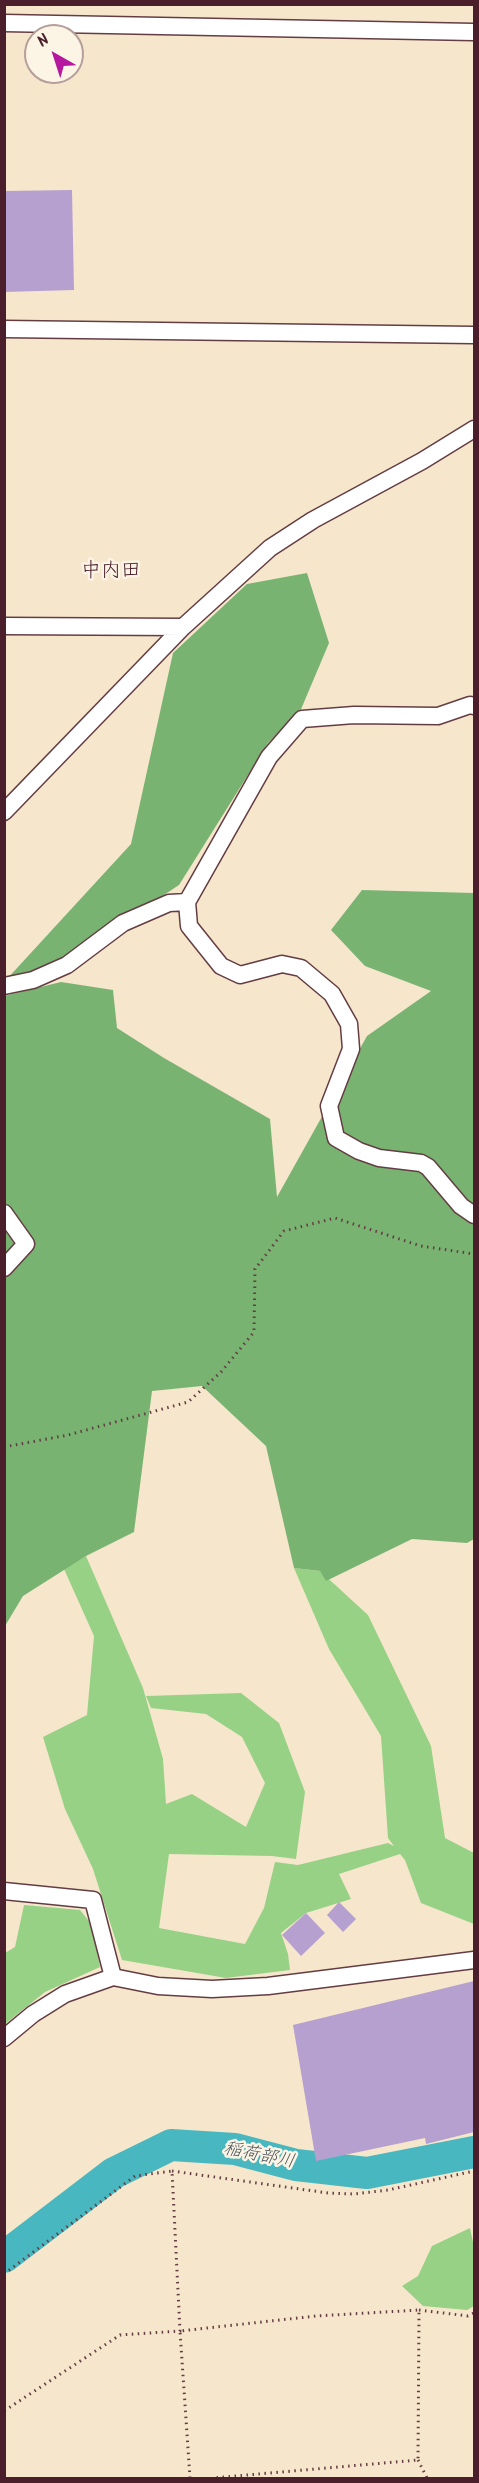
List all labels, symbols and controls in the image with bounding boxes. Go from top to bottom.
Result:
north arrow [24,24,84,84]
text: N [32,28,55,54]
district label: 中内田 [81,561,141,585]
water label: 稲荷部川 [222,2140,296,2174]

